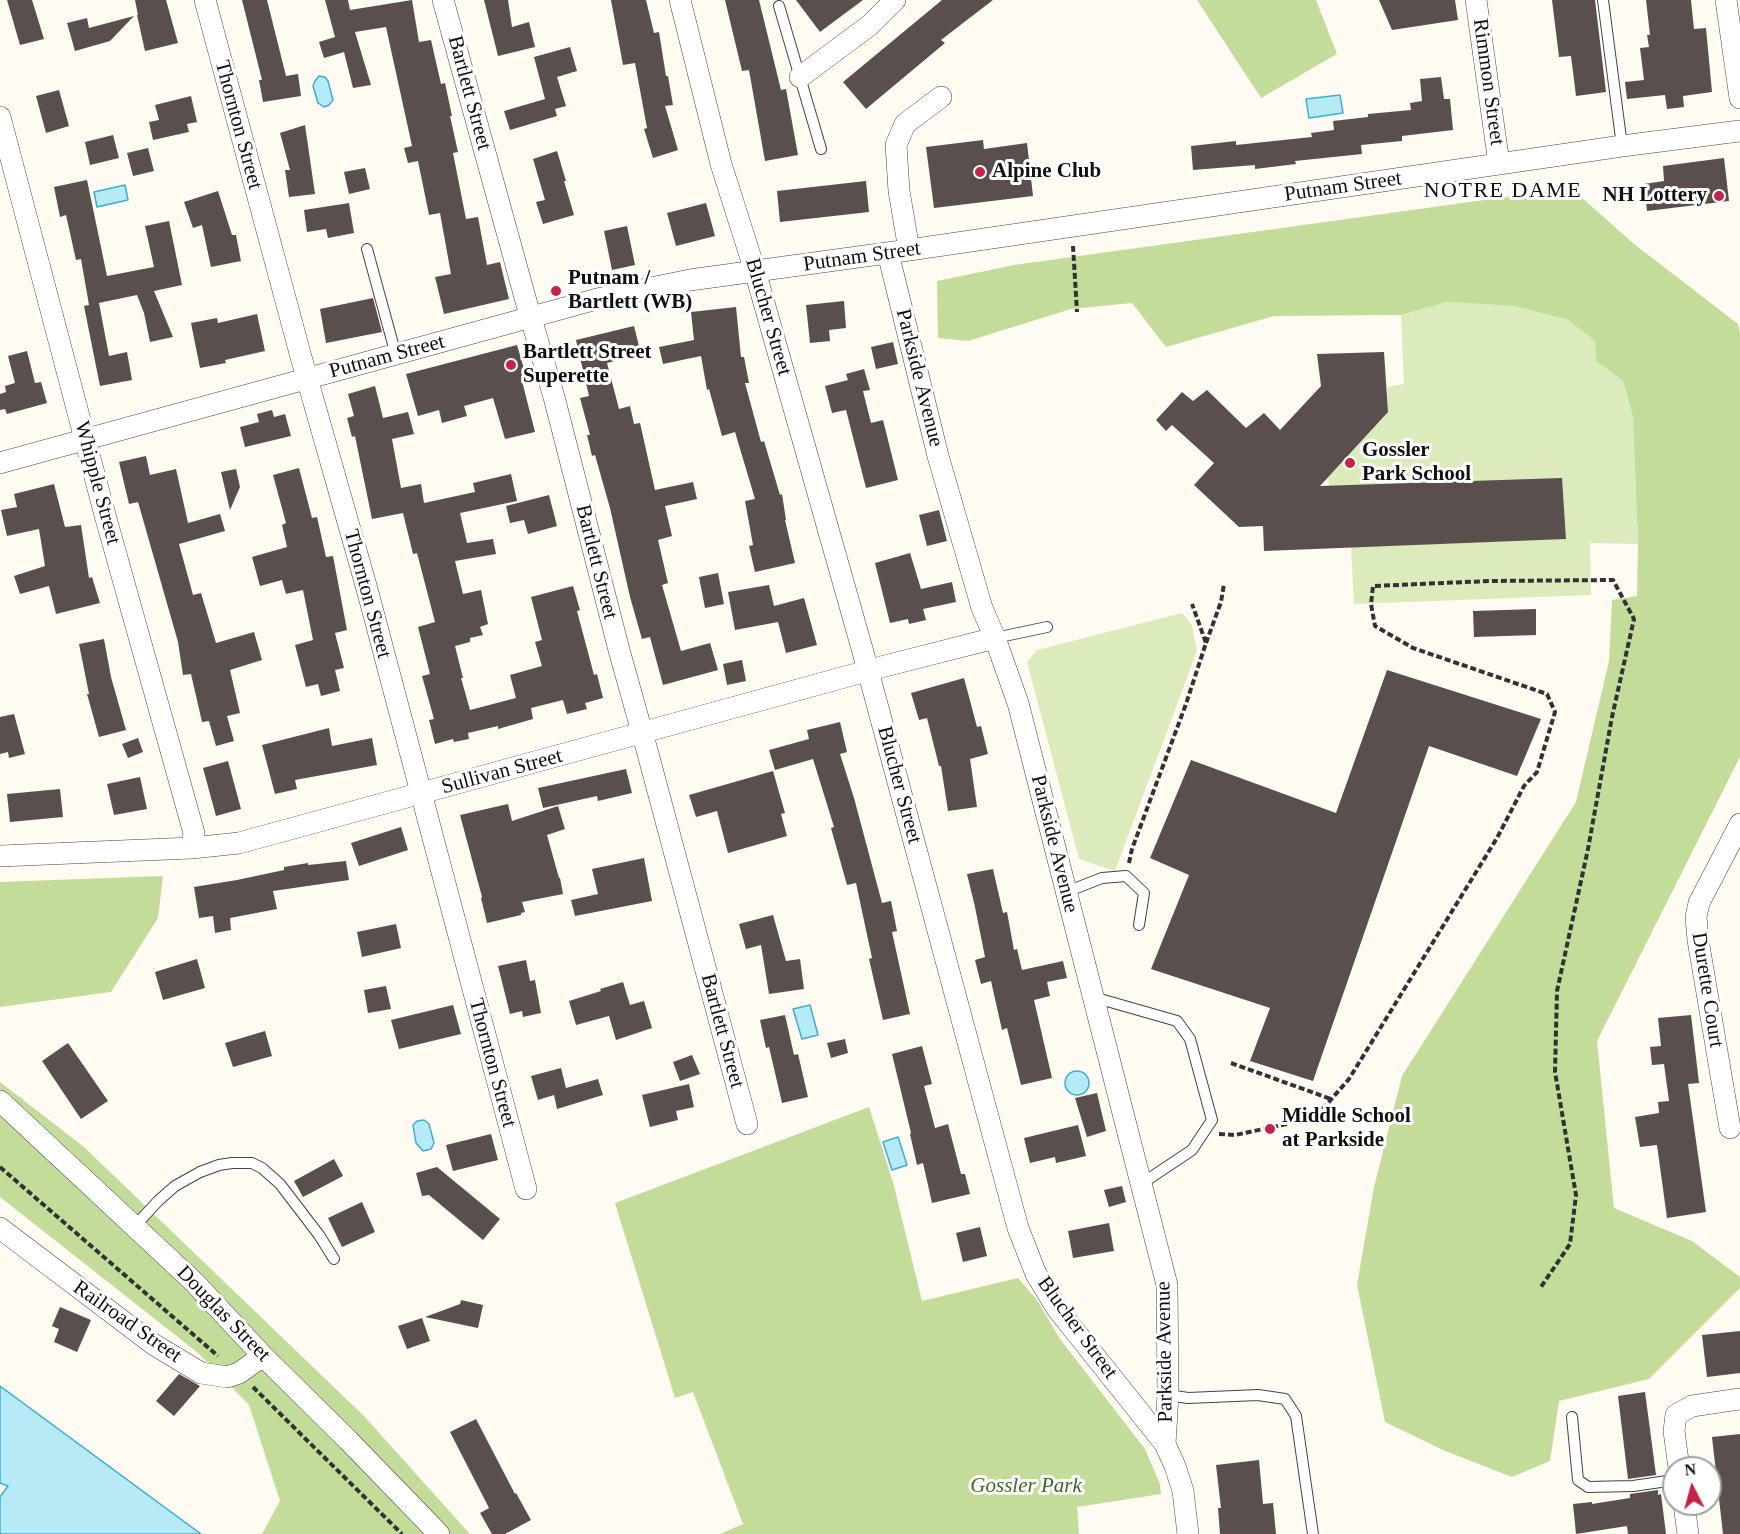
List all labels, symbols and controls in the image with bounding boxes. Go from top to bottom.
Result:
street label: Rimmon Street [1467,17,1509,147]
street label: Bartlett Street [442,33,496,153]
street label: Thornton Street [209,58,267,192]
place label: Alpine Club [992,159,1101,185]
marker: Alpine Club [973,165,987,179]
street label: Putnam Street [1283,166,1403,208]
district label: NOTRE DAME [1424,178,1582,204]
place label: NH Lottery [1603,183,1707,209]
marker: NH Lottery [1712,189,1726,203]
street label: Putnam Street [802,236,922,278]
street label: Blucher Street [739,256,797,378]
place label: Putnam / Bartlett (WB) [568,266,692,316]
marker: Putnam / Bartlett (WB) [549,284,563,298]
street label: Parkside Avenue [890,306,948,450]
street label: Putnam Street [327,330,447,384]
place label: Bartlett Street Superette [523,340,651,390]
marker: Bartlett Street Superette [504,358,518,372]
street label: Whipple Street [68,419,126,547]
place label: Gossler Park School [1362,438,1471,488]
marker: Gossler Park School [1343,456,1357,470]
street label: Bartlett Street [570,502,622,622]
street label: Thornton Street [338,527,396,661]
street label: Blucher Street [871,723,927,847]
street label: Sullivan Street [439,744,565,800]
street label: Parkside Avenue [1025,772,1083,916]
street label: Durette Court [1685,931,1729,1049]
street label: Bartlett Street [695,971,749,1091]
street label: Thornton Street [463,996,521,1130]
place label: Middle School at Parkside [1282,1104,1411,1154]
marker: Middle School at Parkside [1263,1122,1277,1136]
street label: Douglas Street [171,1261,275,1367]
street label: Blucher Street [1031,1272,1123,1384]
street label: Railroad Street [68,1275,186,1369]
street label: Parkside Avenue [1151,1281,1179,1423]
north arrow [1662,1456,1722,1516]
text: N [1684,1461,1697,1479]
park label: Gossler Park [970,1473,1082,1499]

